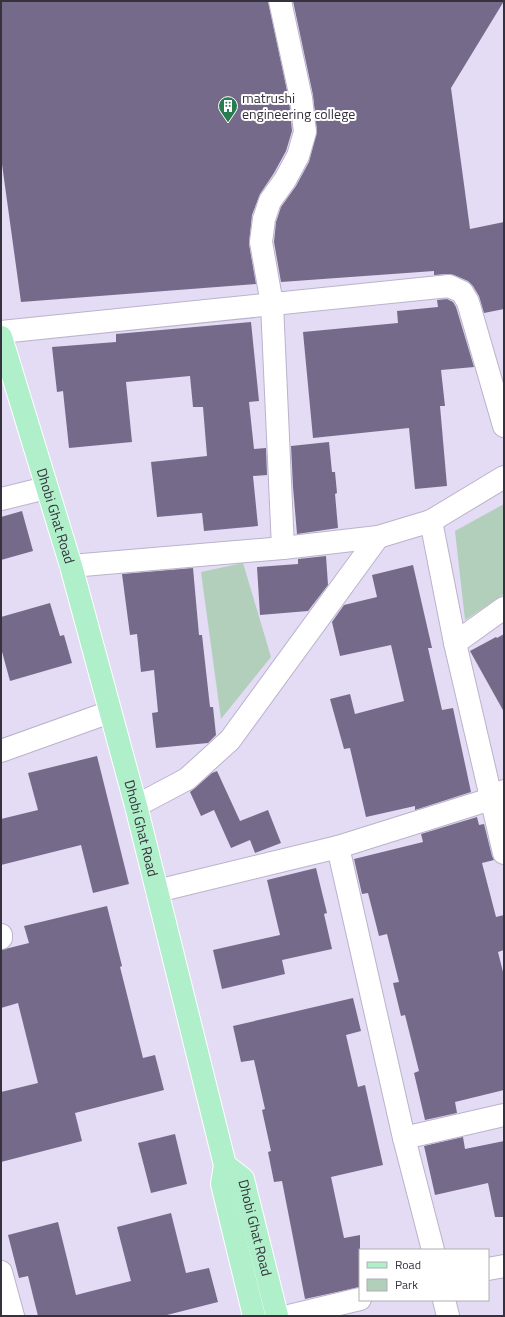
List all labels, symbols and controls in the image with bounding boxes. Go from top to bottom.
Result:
place label: matrushi engineering college [242,87,355,124]
building icon: matrushi engineering college [217,95,239,123]
street label: Dhobi Ghat Road [32,465,81,566]
street label: Dhobi Ghat Road [119,777,164,879]
street label: Dhobi Ghat Road [233,1177,278,1278]
legend [359,1249,489,1301]
text: Road [395,1255,421,1274]
text: Park [395,1275,418,1294]

